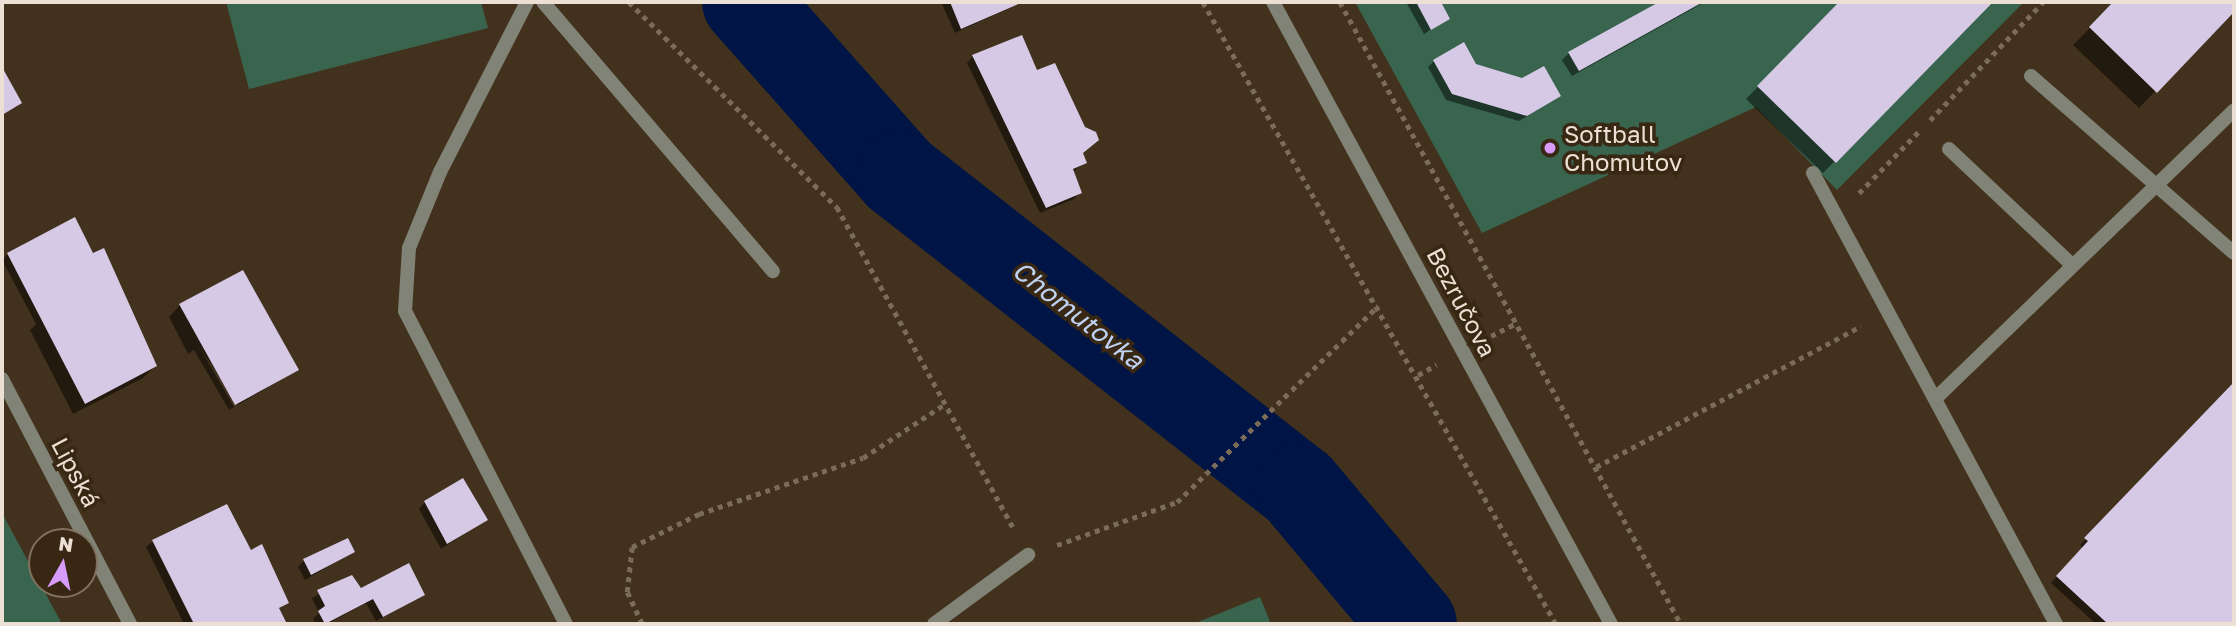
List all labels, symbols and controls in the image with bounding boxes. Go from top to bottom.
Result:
place label: Softball Chomutov [1564,120,1682,176]
marker: Softball Chomutov [1542,140,1558,156]
street label: Bezručova [1421,243,1503,361]
water label: Chomutovka [1006,254,1150,376]
street label: Lipská [46,432,106,512]
north arrow [28,528,98,598]
text: N [57,531,75,556]

